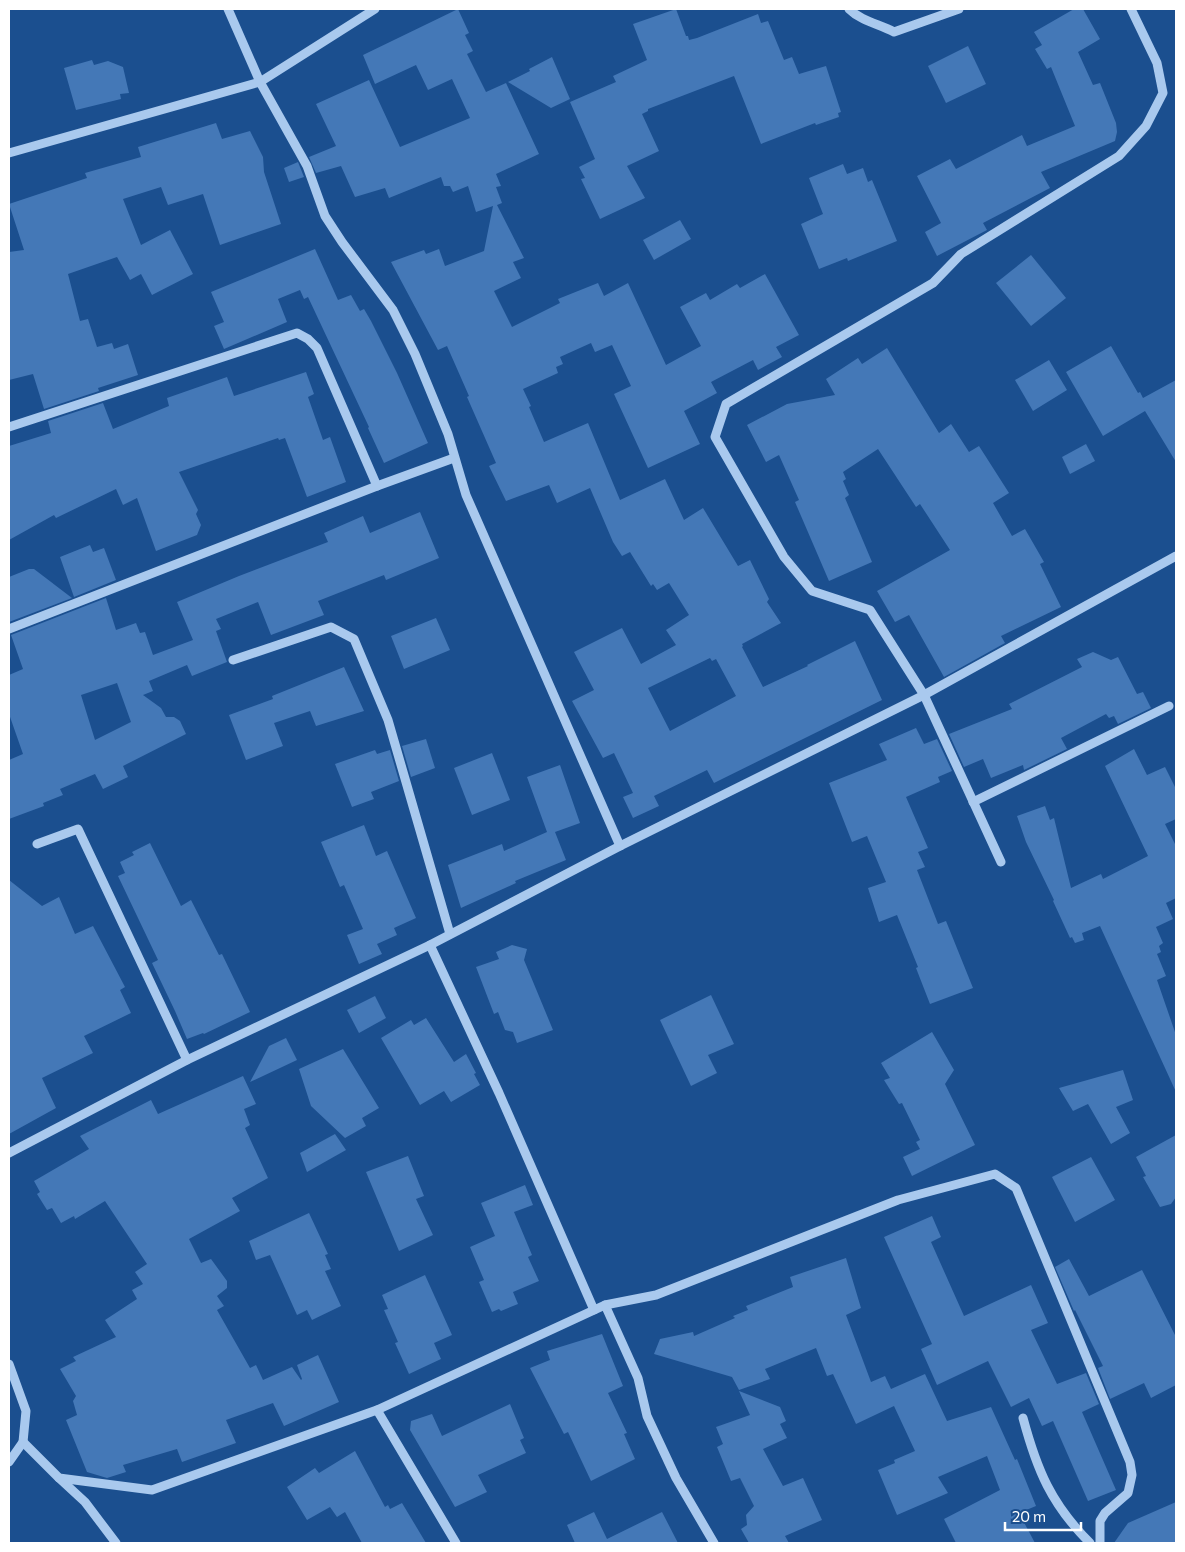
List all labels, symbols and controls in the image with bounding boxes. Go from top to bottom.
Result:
scale bar [1005,1500,1081,1532]
text: 20 m [1012,1507,1046,1525]

